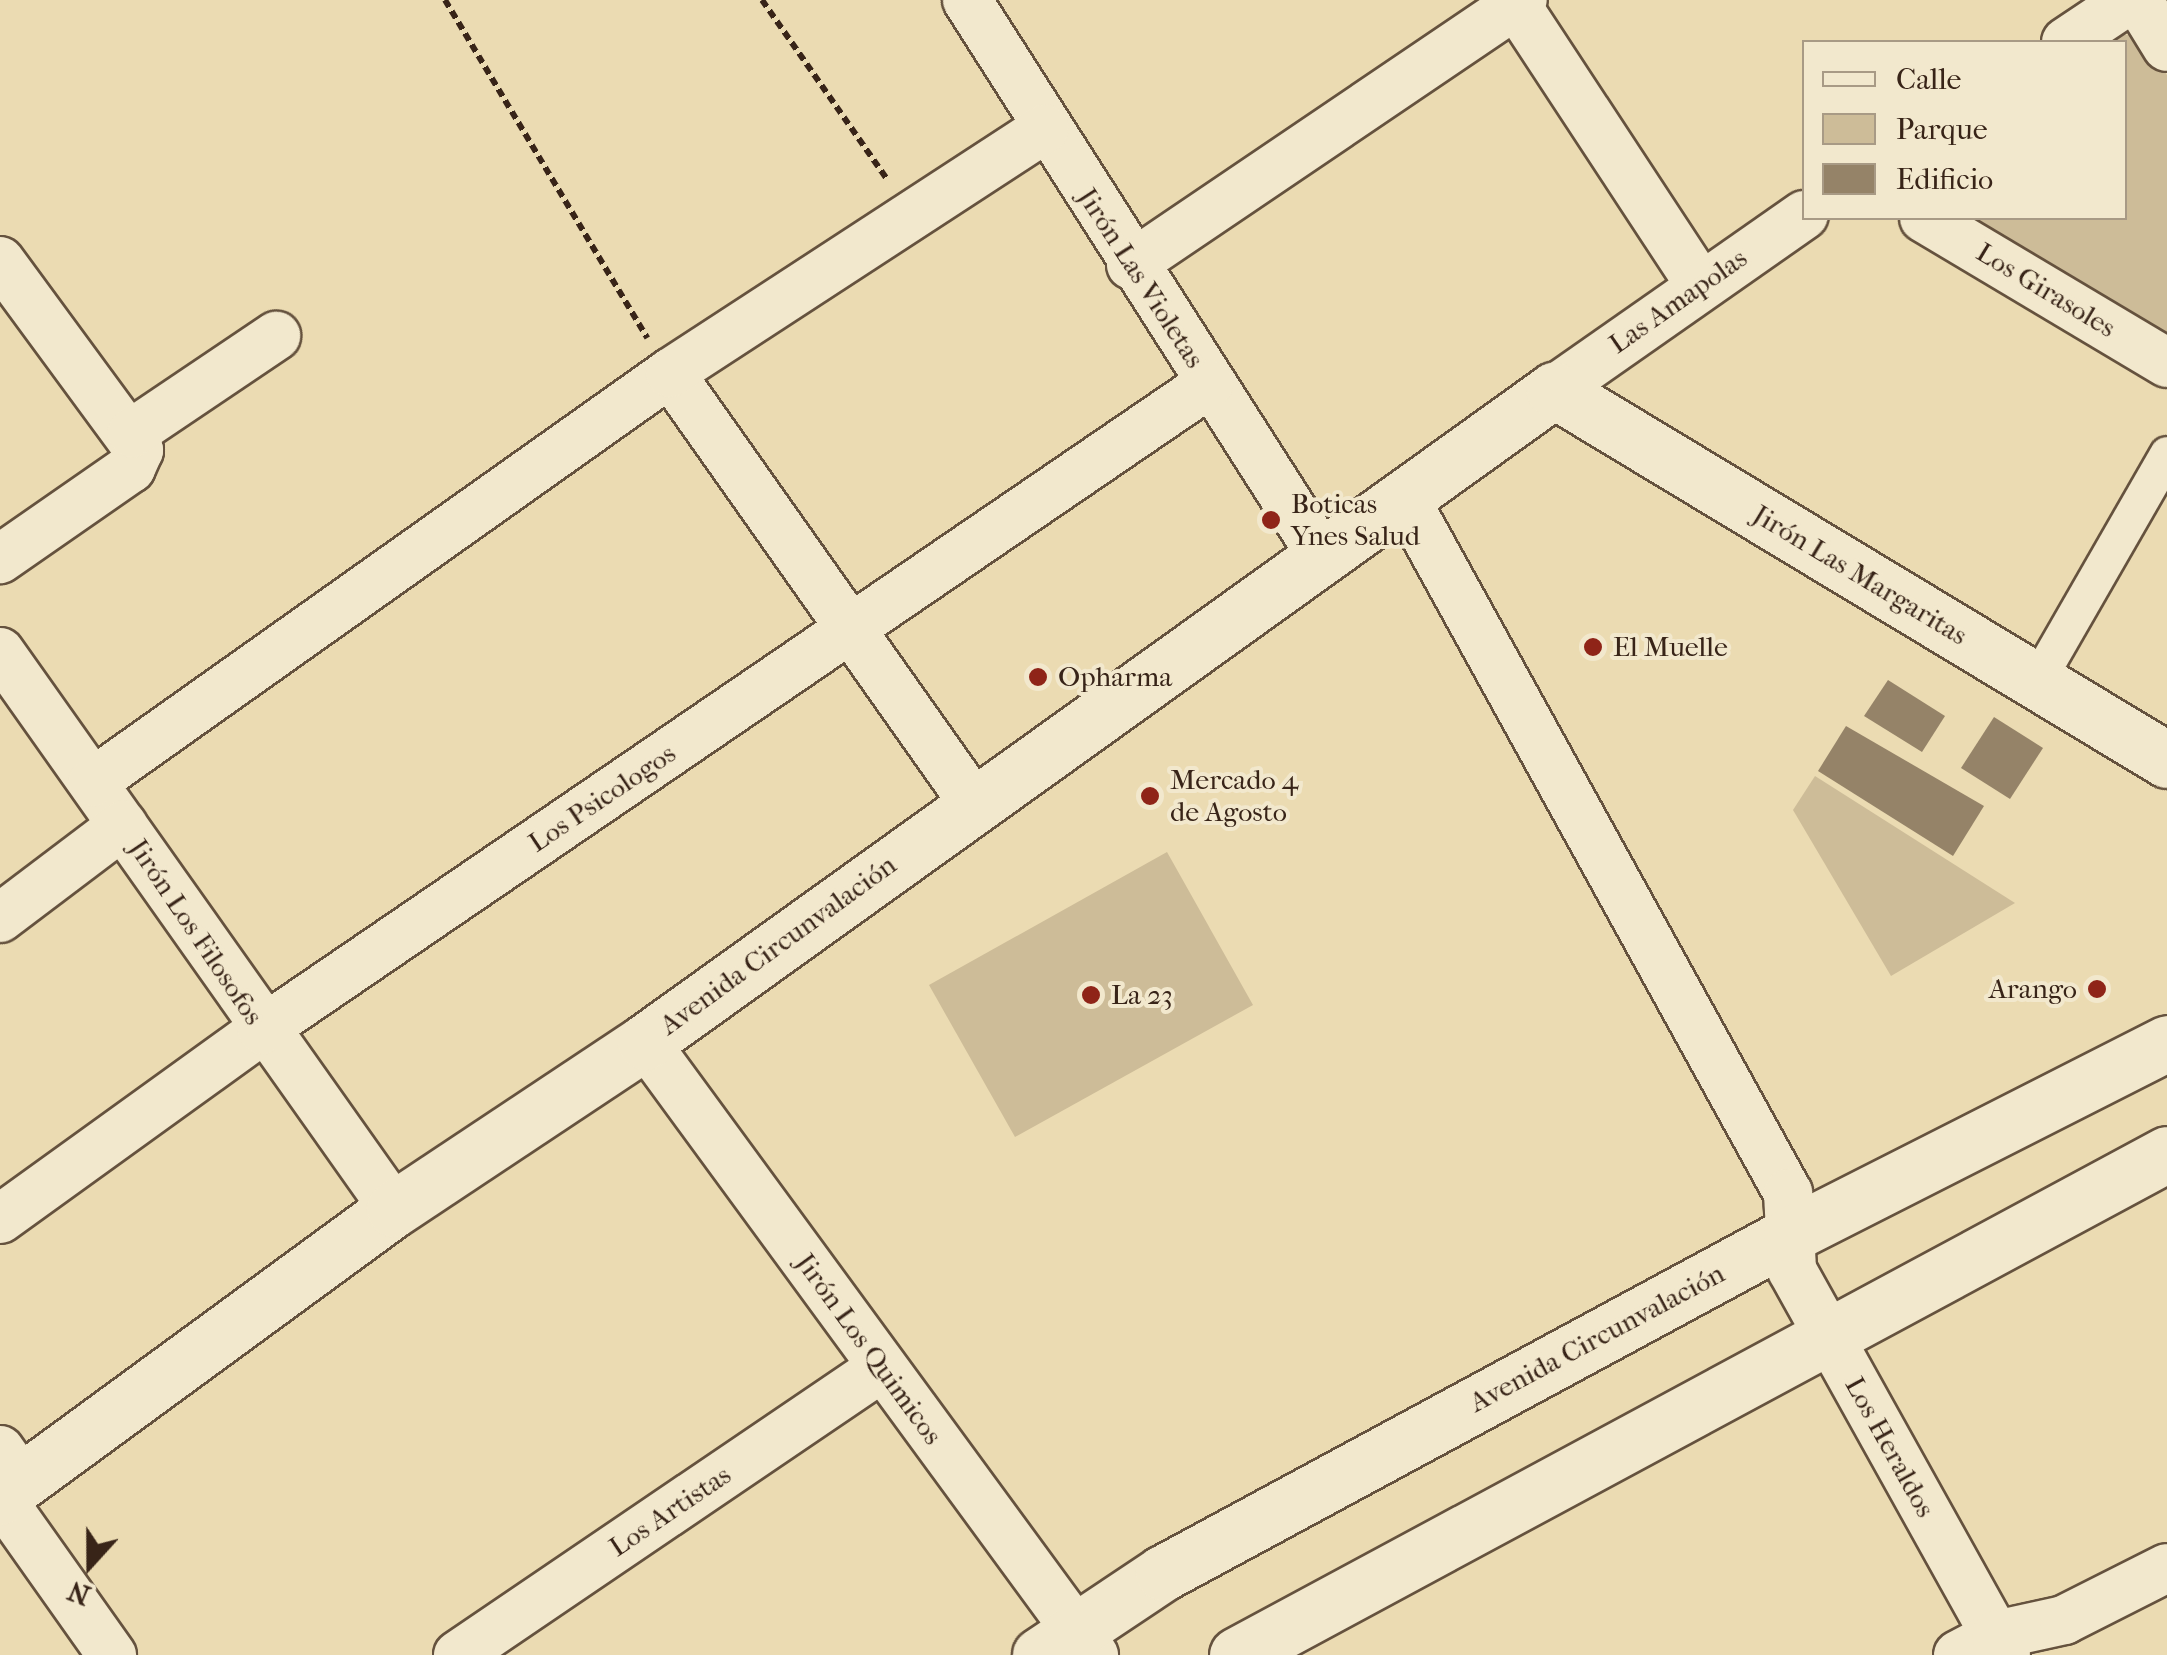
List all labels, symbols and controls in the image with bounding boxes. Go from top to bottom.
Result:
legend [1802,40,2127,220]
text: Calle [1896,62,1961,97]
text: Parque [1896,112,1988,147]
text: Edificio [1896,162,1993,197]
street label: Jirón Las Violetas [1070,182,1212,374]
street label: Los Girasoles [1970,235,2122,345]
street label: Las Amapolas [1602,241,1754,361]
place label: Boticas Ynes Salud [1291,487,1420,553]
street label: Jirón Las Margaritas [1747,498,1973,652]
marker: Boticas Ynes Salud [1260,509,1282,531]
place label: El Muelle [1613,630,1728,664]
marker: El Muelle [1582,636,1604,658]
place label: Opharma [1058,660,1172,694]
marker: Opharma [1027,666,1049,688]
street label: Los Psicologos [522,736,682,860]
place label: Mercado 4 de Agosto [1170,763,1298,829]
marker: Mercado 4 de Agosto [1139,785,1161,807]
street label: Jirón Los Filosofos [122,833,270,1031]
street label: Avenida Circunvalación [653,848,903,1042]
place label: Arango [1989,972,2077,1006]
place label: La 23 [1111,978,1173,1012]
marker: Arango [2086,978,2108,1000]
marker: La 23 [1080,984,1102,1006]
street label: Jirón Los Quimicos [788,1247,950,1451]
street label: Avenida Circunvalación [1464,1256,1730,1420]
street label: Los Heraldos [1838,1371,1942,1523]
street label: Los Artistas [603,1458,737,1564]
north arrow [40,1515,140,1615]
text: N [63,1574,95,1613]

